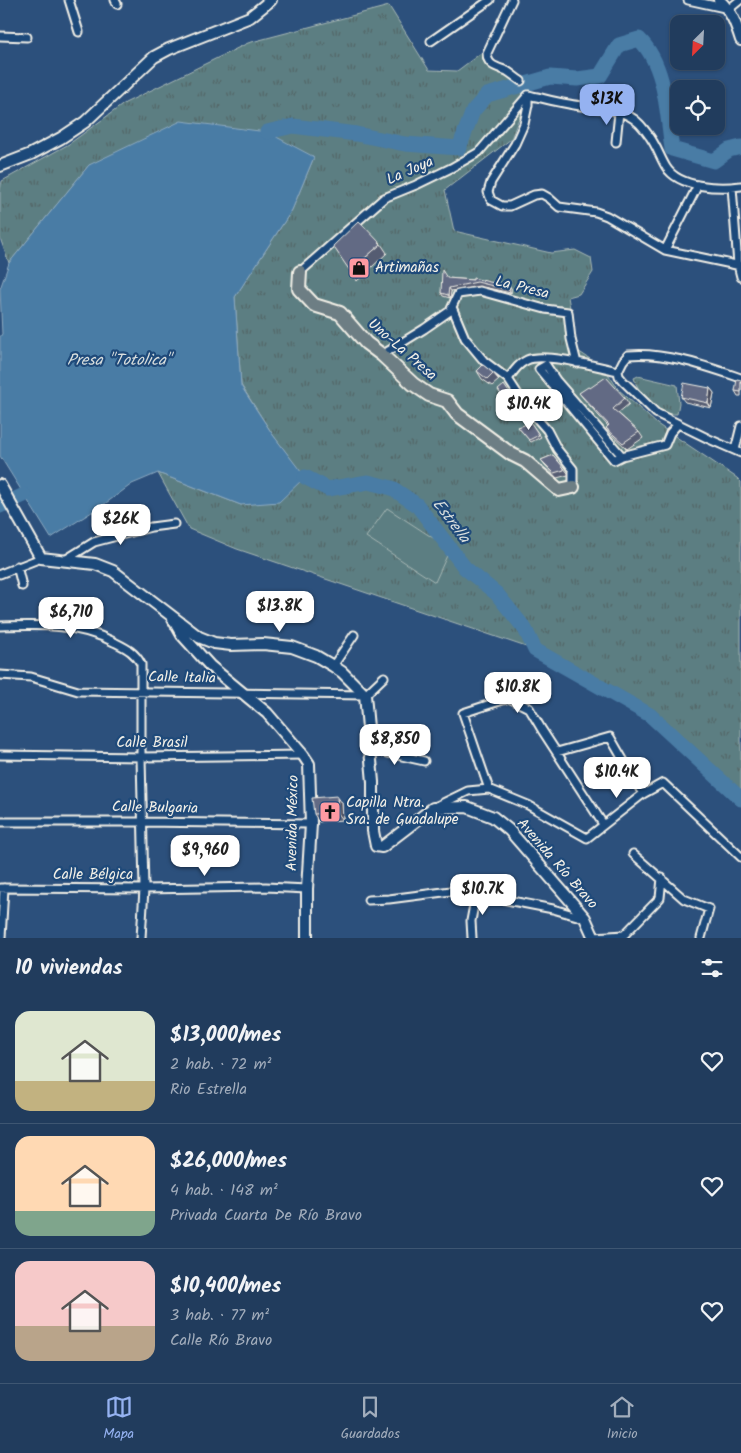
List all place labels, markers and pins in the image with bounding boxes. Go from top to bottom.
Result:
pin: $13K [577,84,637,126]
shop icon: Artimañas [347,256,371,280]
place label: Artimañas [375,256,439,280]
pin: $10.4K [488,388,570,431]
pin: $26K [91,504,151,546]
pin: $13.8K [239,590,321,633]
pin: $6,710 [30,596,112,639]
pin: $10.8K [477,672,559,714]
pin: $8,850 [354,724,436,766]
pin: $10.4K [576,756,658,799]
place label: Capilla Ntra. Sra. de Guadalupe [346,791,459,832]
church icon: Capilla Ntra. Sra. de Guadalupe [318,800,342,824]
pin: $9,960 [164,834,246,877]
pin: $10.7K [442,874,524,916]

